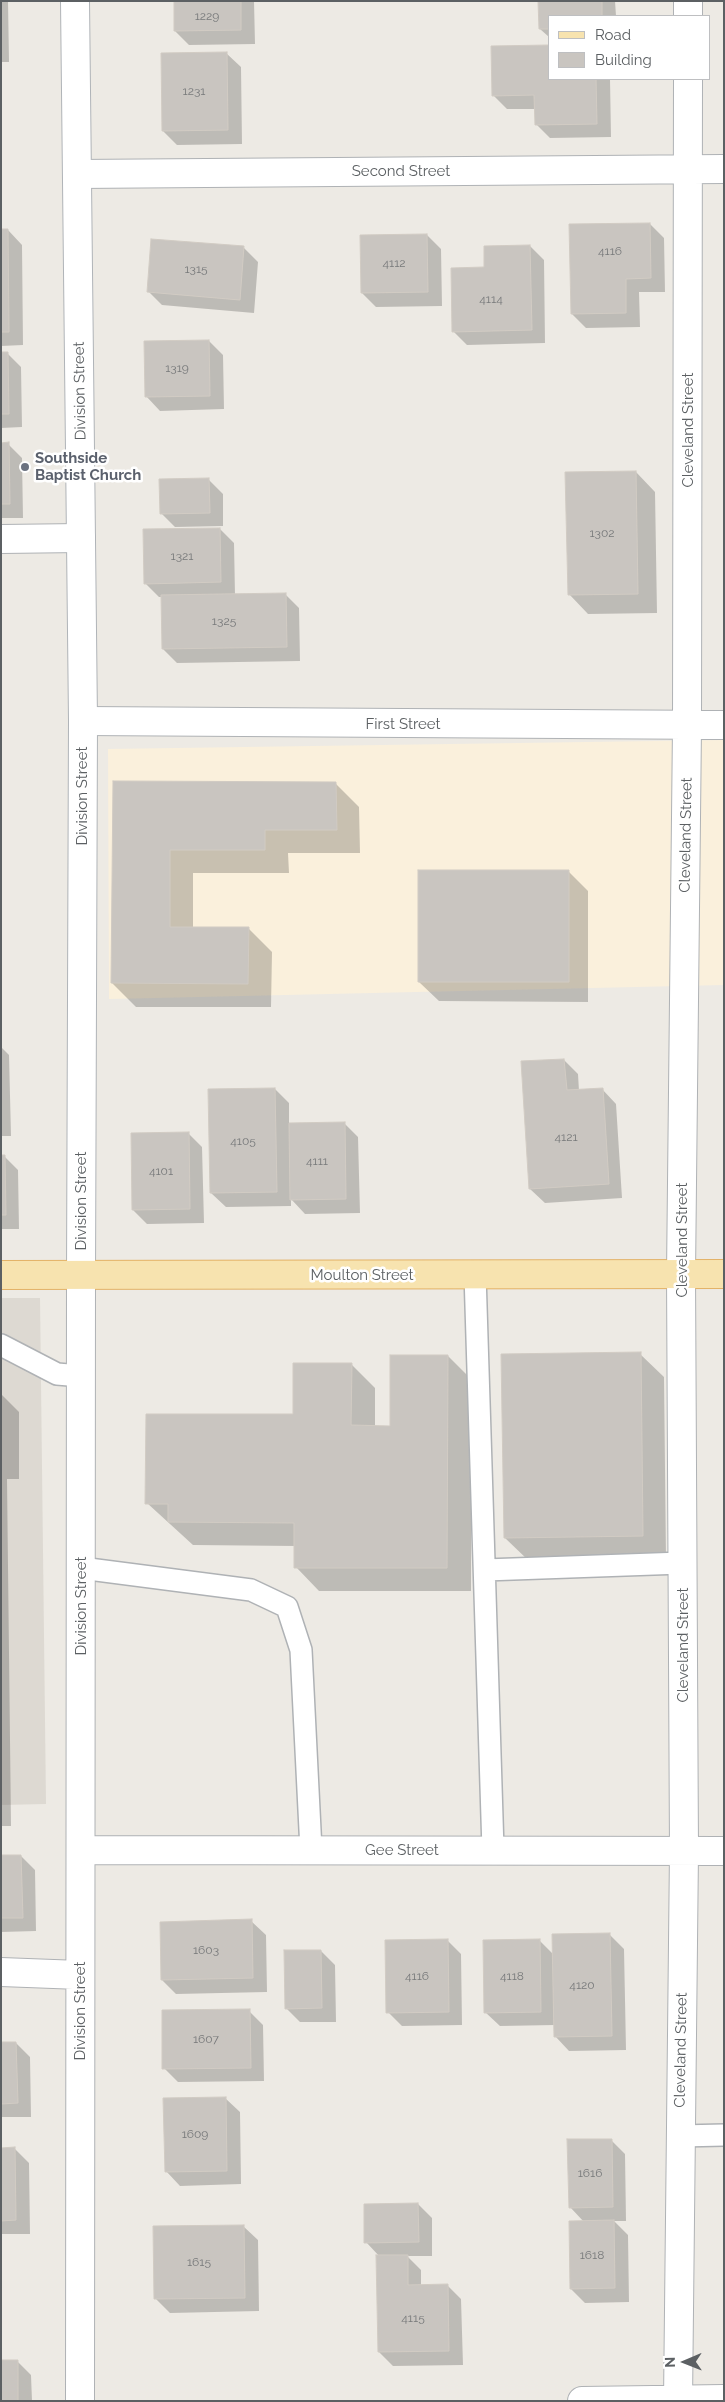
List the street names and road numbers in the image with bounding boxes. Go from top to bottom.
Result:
street label: Second Street [352,162,450,180]
street label: Division Street [70,341,90,441]
street label: Cleveland Street [679,372,697,488]
street label: First Street [365,715,441,733]
street label: Division Street [73,747,91,845]
street label: Cleveland Street [676,777,696,893]
street label: Division Street [72,1152,90,1250]
street label: Cleveland Street [673,1182,691,1298]
street label: Moulton Street [311,1266,413,1284]
street label: Division Street [72,1557,90,1655]
street label: Cleveland Street [674,1587,692,1703]
street label: Gee Street [365,1841,439,1859]
street label: Division Street [71,1962,89,2060]
street label: Cleveland Street [671,1992,691,2108]

